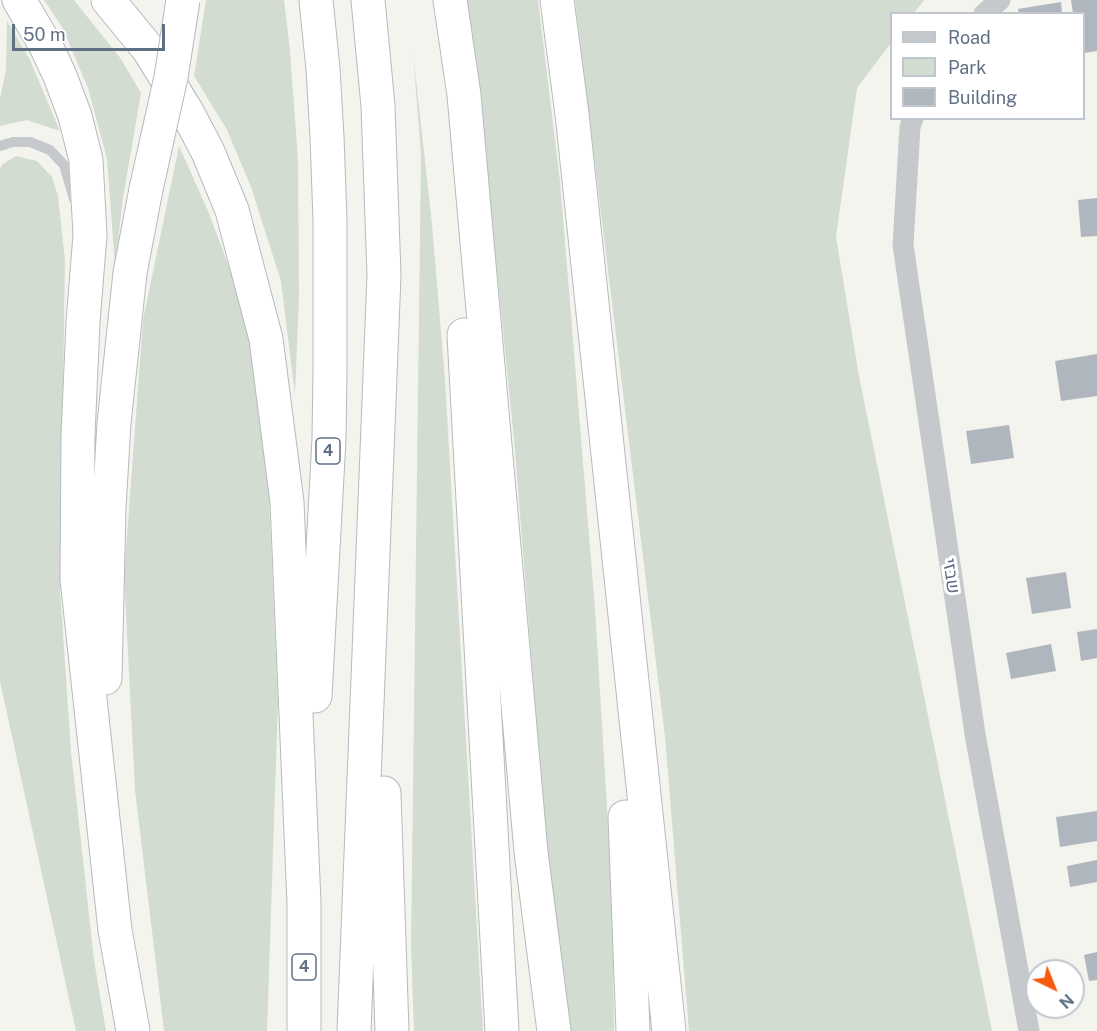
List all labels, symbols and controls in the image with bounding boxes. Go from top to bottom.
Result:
scale bar [15,12,168,50]
legend [890,12,1085,120]
text: 50 m [23,24,66,45]
text: Road [948,27,991,48]
text: Park [948,57,986,78]
text: Building [948,87,1017,108]
road number: 4 [316,438,340,464]
street label: שבזי [938,557,964,595]
road number: 4 [292,954,316,980]
north arrow [1025,959,1085,1019]
text: N [1055,990,1077,1012]

